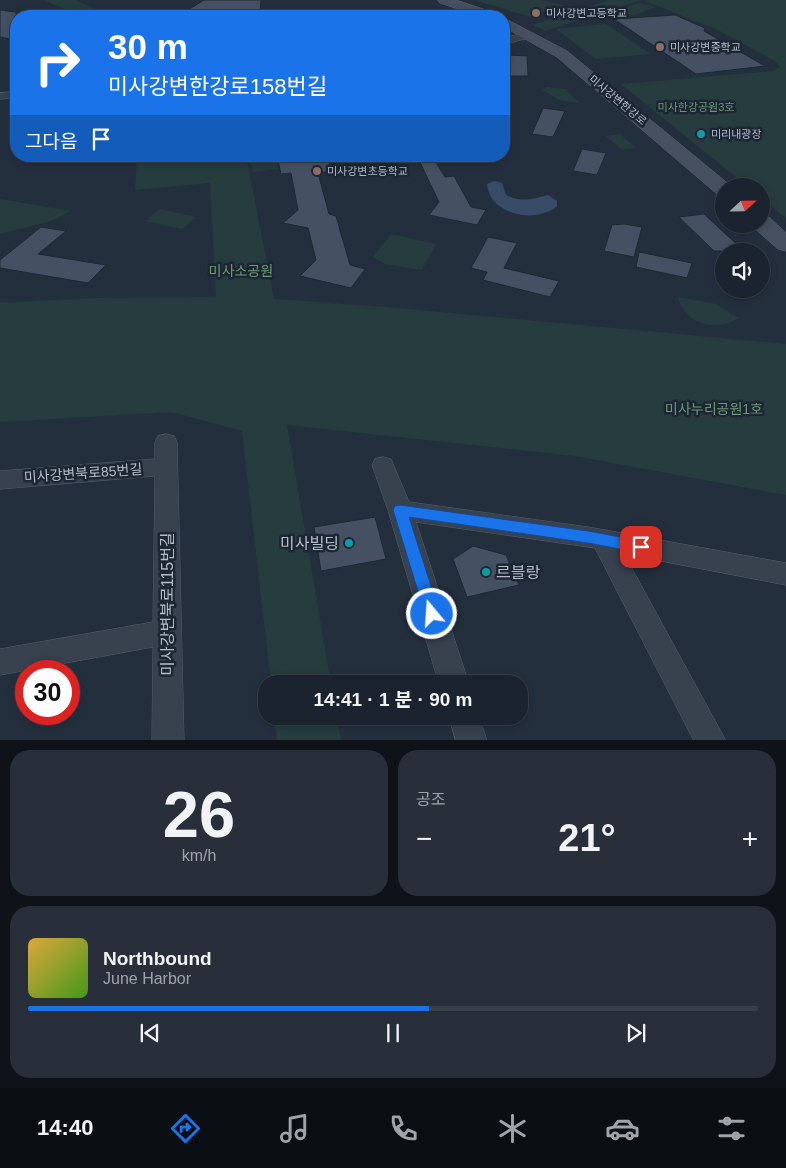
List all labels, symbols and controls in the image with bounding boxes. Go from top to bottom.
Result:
marker: 미사강변고등학교 [530,7,542,19]
place label: 미사강변고등학교 [546,7,627,19]
text: 30 m [108,27,188,66]
icon: right [25,30,90,95]
marker: 미사강변중학교 [654,41,666,53]
place label: 미사강변중학교 [670,41,741,53]
street label: 미사강변한강로 [587,73,649,127]
text: 미사강변한강로158번길 [108,74,327,99]
park label: 미사한강공원3호 [658,101,734,113]
icon: arrive [87,125,115,153]
marker: 미리내광장 [695,128,707,140]
place label: 미리내광장 [711,128,762,140]
text: 그다음 [25,131,77,152]
marker: 미사강변초등학교 [311,165,323,177]
place label: 미사강변초등학교 [327,165,408,177]
north arrow [715,178,770,232]
map controls [715,178,770,298]
button: sound [715,243,770,298]
park label: 미사소공원 [209,263,273,279]
park label: 미사누리공원1호 [665,401,763,417]
street label: 미사강변북로85번길 [23,461,143,485]
pin [620,526,662,568]
street label: 미사강변북로115번길 [159,532,176,676]
icon: arrive [627,533,655,561]
place label: 미사빌딩 [280,535,339,552]
marker: 미사빌딩 [343,537,355,549]
place label: 르블랑 [496,564,540,581]
marker: 르블랑 [480,566,492,578]
position arrow [405,587,457,639]
speed limit sign: 30 [15,660,80,725]
text: 14:41 · 1 분 · 90 m [314,689,473,710]
text: 26 [163,778,235,851]
text: 공조 [416,791,445,808]
text: 21° [558,817,616,859]
text: − [416,823,432,854]
text: + [742,823,758,854]
text: km/h [182,847,216,864]
text: Northbound [103,948,212,969]
text: June Harbor [103,970,191,987]
icon: previous [136,1019,164,1047]
icon: pause [379,1019,407,1047]
icon: next [622,1019,650,1047]
icon: directions [168,1111,203,1146]
icon: music [277,1111,312,1146]
icon: phone [386,1111,421,1146]
icon: climate [495,1111,530,1146]
icon: car [605,1111,640,1146]
icon: filters [714,1111,749,1146]
text: 14:40 [37,1115,93,1140]

